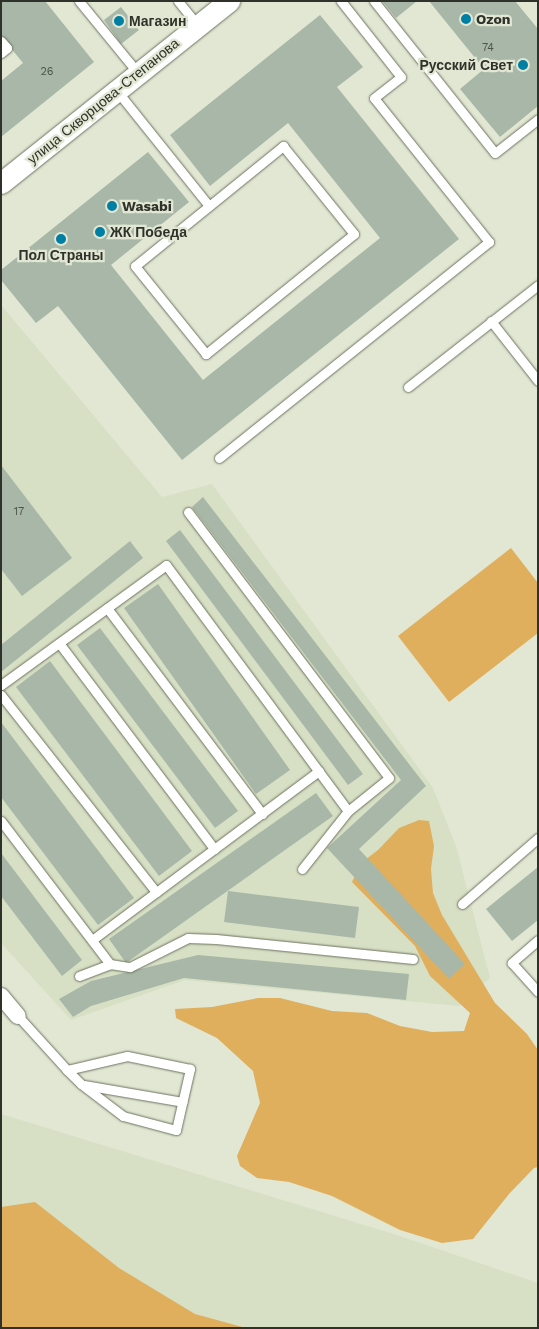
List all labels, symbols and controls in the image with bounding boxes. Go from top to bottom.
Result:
place label: Ozon [476,11,511,27]
place label: Магазин [129,13,186,29]
marker: Ozon [460,13,472,25]
marker: Магазин [113,15,125,27]
street label: улица Скворцова-Степанова [24,35,182,167]
house number: 74 [482,41,494,55]
place label: Русский Свет [419,57,513,73]
marker: Русский Свет [517,59,529,71]
house number: 26 [40,65,54,79]
place label: Wasabi [122,198,172,214]
marker: Wasabi [106,200,118,212]
place label: ЖК Победа [110,224,187,240]
marker: ЖК Победа [94,226,106,238]
marker: Пол Страны [55,233,67,245]
place label: Пол Страны [19,247,103,263]
house number: 17 [14,505,24,519]

